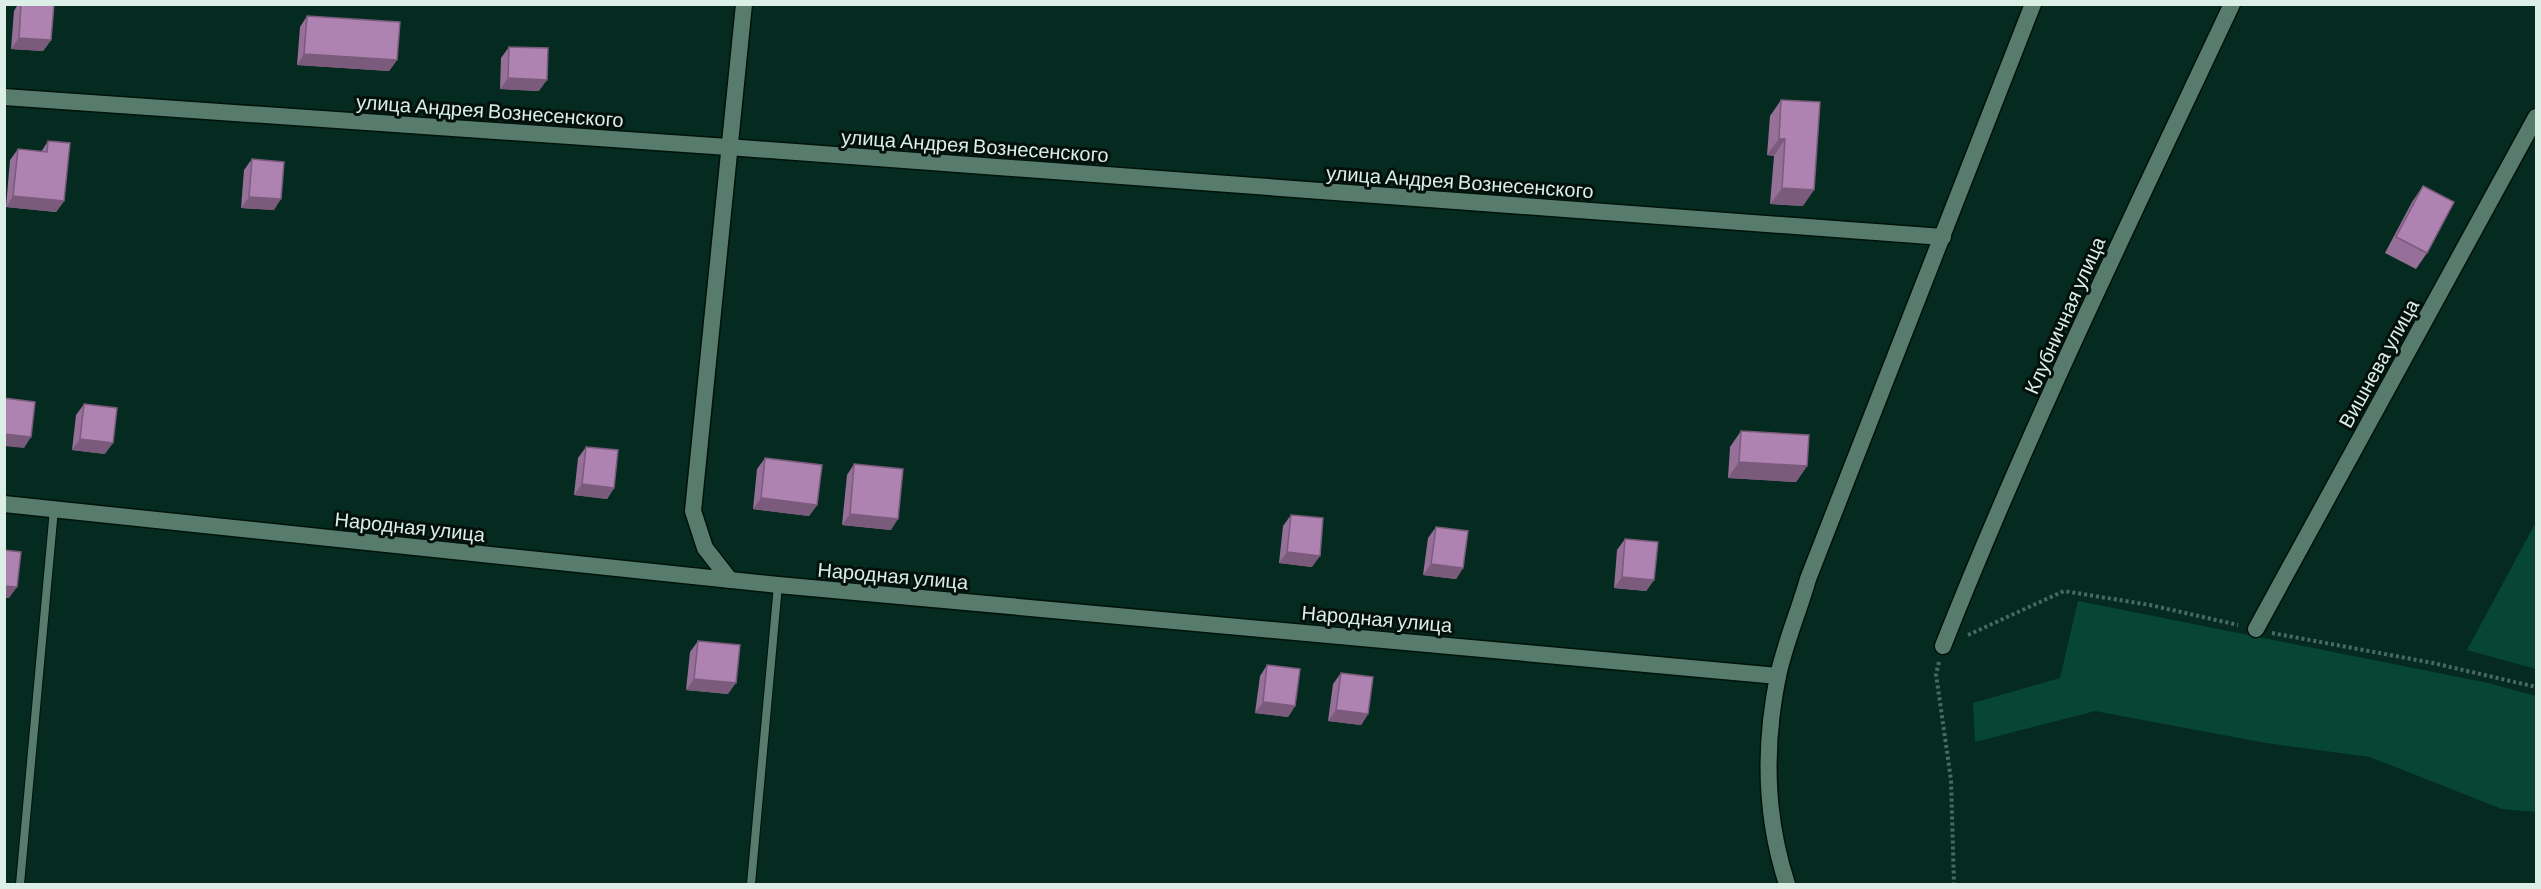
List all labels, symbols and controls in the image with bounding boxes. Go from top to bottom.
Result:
street label: улица Андрея Вознесенского [356,89,624,131]
street label: улица Андрея Вознесенского [841,124,1109,166]
street label: улица Андрея Вознесенского [1326,160,1594,202]
street label: Клубничная улица [2019,232,2110,397]
street label: Вишнева улица [2333,294,2424,431]
street label: Народная улица [334,506,487,546]
street label: Народная улица [817,556,970,594]
street label: Народная улица [1301,599,1454,637]

